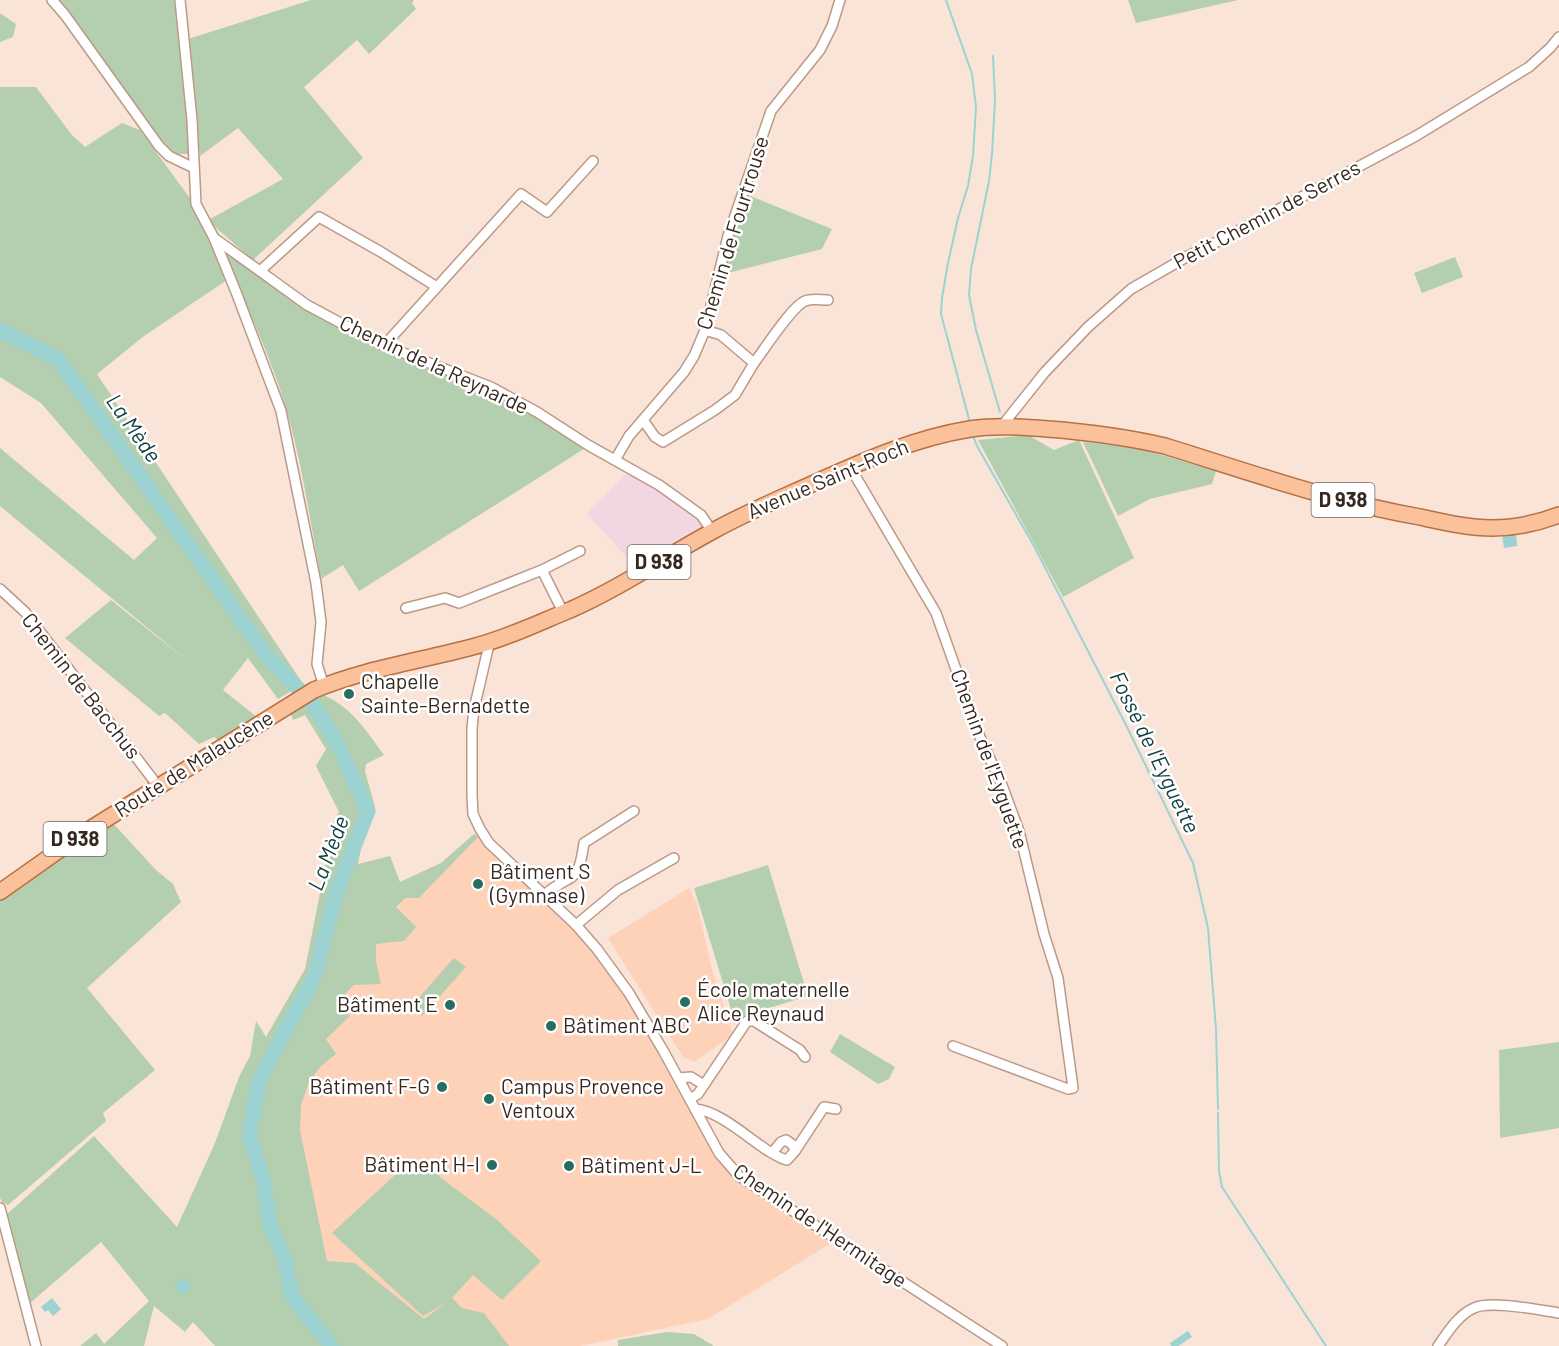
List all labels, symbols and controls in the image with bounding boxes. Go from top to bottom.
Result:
street label: Chemin de Fourtrouse [690,133,773,332]
street label: Petit Chemin de Serres [1169,154,1364,274]
street label: Chemin de la Reynarde [336,309,533,418]
water label: La Mède [102,388,168,467]
street label: Avenue Saint-Roch [743,432,912,523]
road number: D 938 [1312,483,1374,517]
road number: D 938 [628,545,690,579]
street label: Chemin de Bacchus [17,607,147,763]
street label: Chemin de l'Eyguette [946,665,1035,852]
water label: Fossé de l'Eyguette [1105,666,1206,837]
place label: Chapelle Sainte-Bernadette [361,668,530,717]
marker: Chapelle Sainte-Bernadette [342,687,356,701]
street label: Route de Malaucène [109,704,277,822]
water label: La Mède [301,812,353,894]
road number: D 938 [44,822,106,856]
place label: Bâtiment S (Gymnase) [489,858,591,907]
marker: Bâtiment S (Gymnase) [471,877,485,891]
place label: École maternelle Alice Reynaud [697,976,850,1025]
place label: Bâtiment E [337,991,438,1016]
marker: École maternelle Alice Reynaud [678,995,692,1009]
marker: Bâtiment E [443,998,457,1012]
place label: Bâtiment ABC [563,1012,690,1037]
marker: Bâtiment ABC [544,1019,558,1033]
place label: Bâtiment F-G [309,1073,430,1098]
place label: Campus Provence Ventoux [501,1073,664,1122]
marker: Bâtiment F-G [435,1080,449,1094]
marker: Campus Provence Ventoux [482,1092,496,1106]
place label: Bâtiment H-I [364,1151,480,1176]
place label: Bâtiment J-L [581,1152,702,1177]
street label: Chemin de l'Hermitage [729,1157,912,1292]
marker: Bâtiment H-I [485,1158,499,1172]
marker: Bâtiment J-L [562,1159,576,1173]

